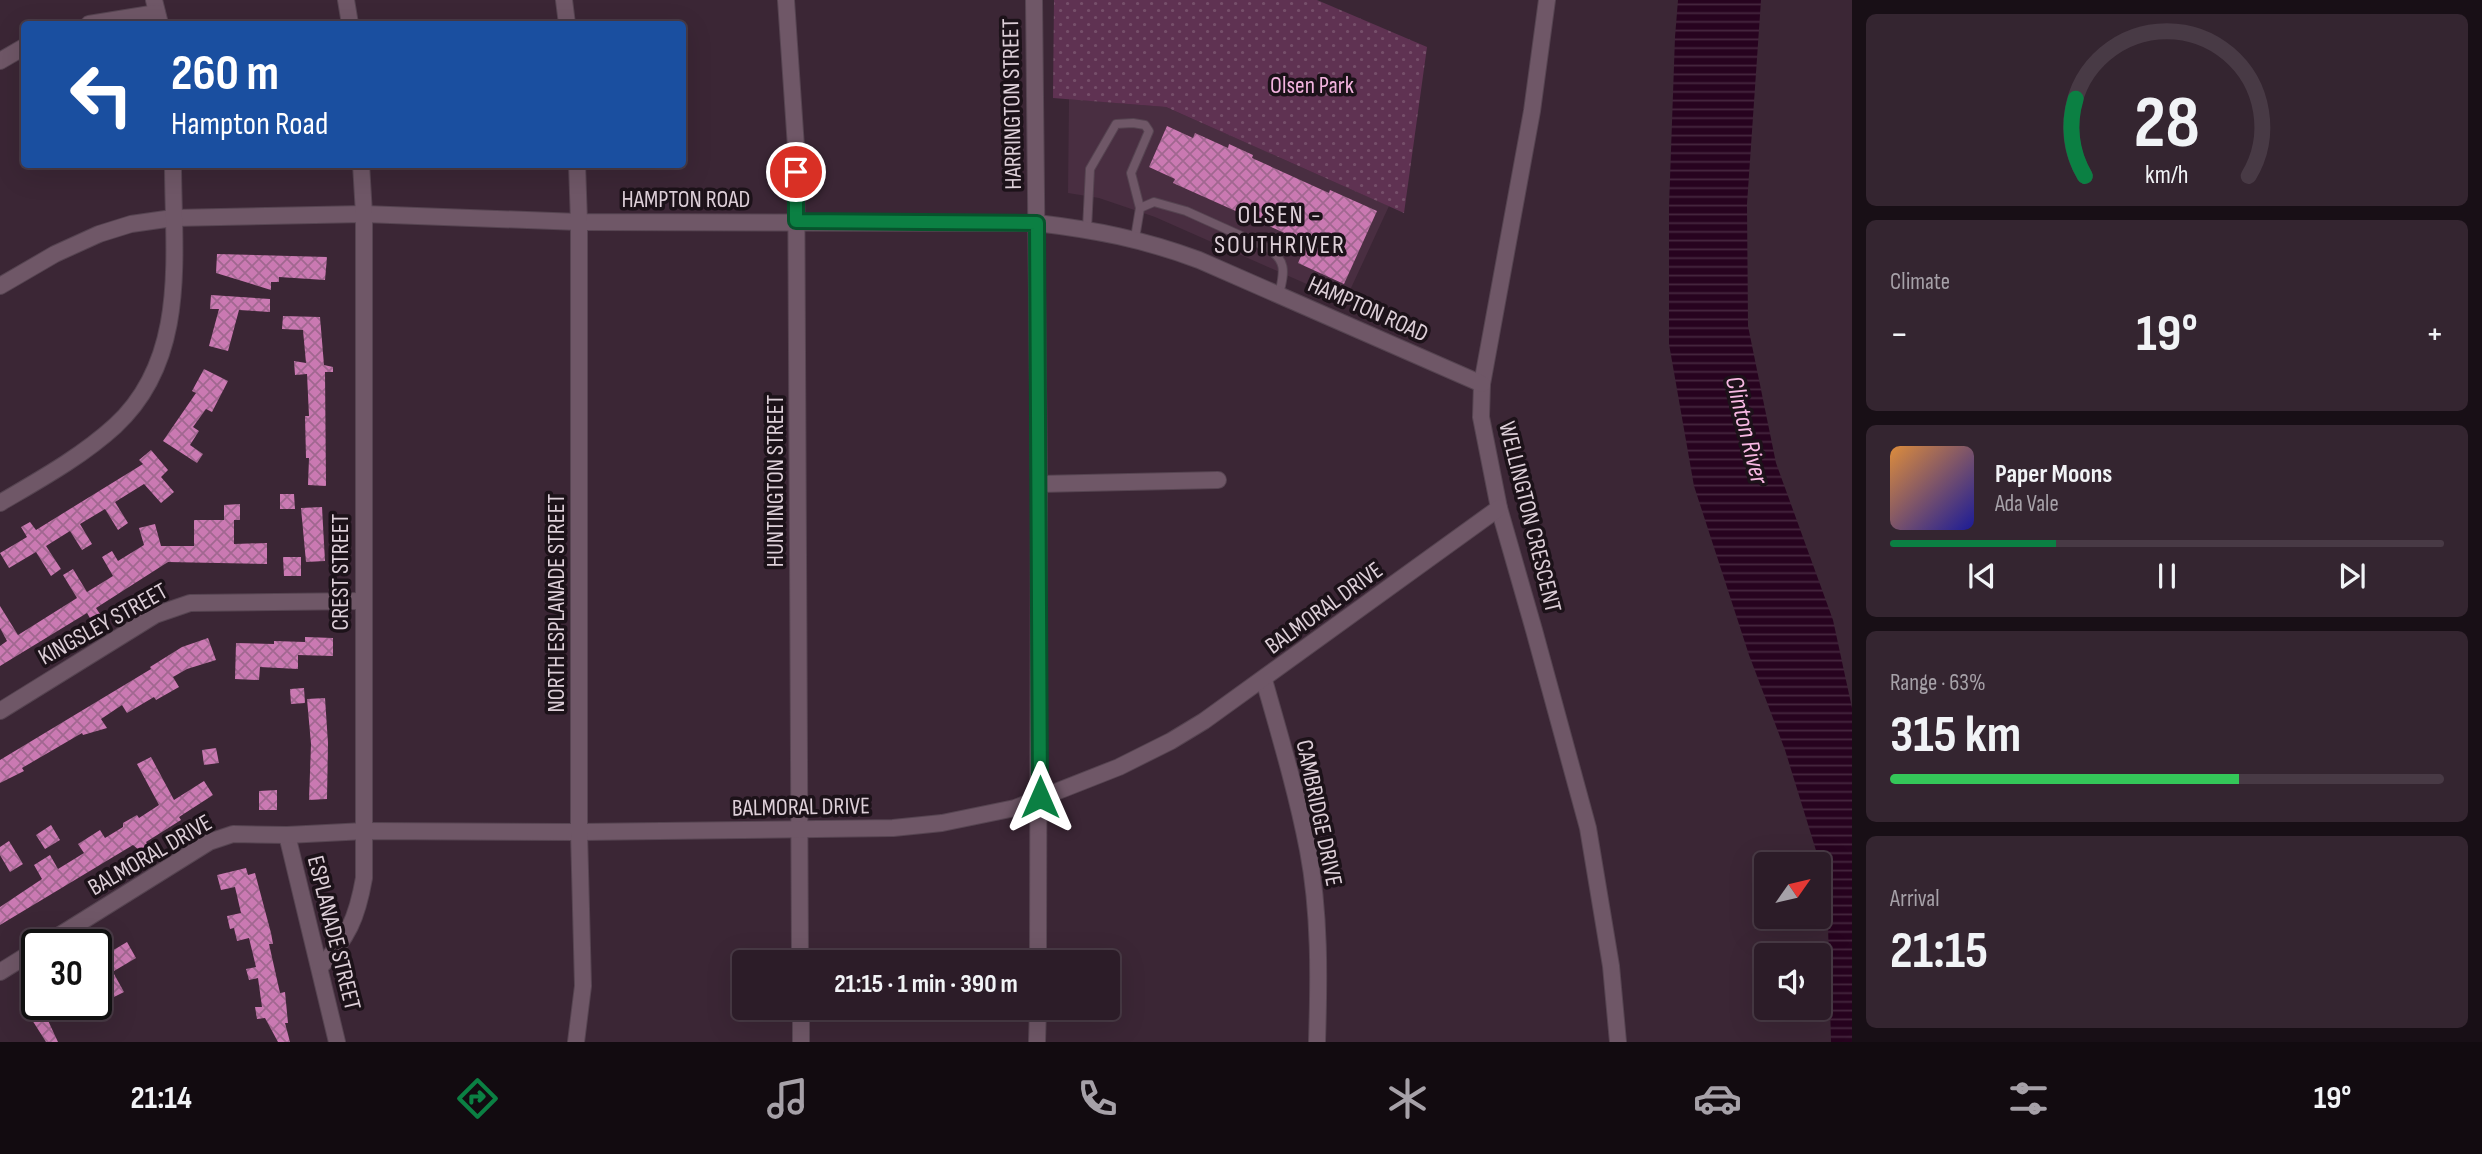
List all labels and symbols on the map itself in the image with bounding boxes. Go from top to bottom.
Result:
street label: HARRINGTON STREET [996,18,1028,190]
park label: Olsen Park [1270,71,1354,100]
pin [766,142,826,202]
street label: HAMPTON ROAD [622,185,750,214]
district label: OLSEN - SOUTHRIVER [1214,200,1346,261]
street label: HAMPTON ROAD [1303,270,1433,348]
water label: Clinton River [1718,373,1775,489]
street label: HUNTINGTON STREET [761,394,790,567]
street label: WELLINGTON CRESCENT [1492,419,1568,616]
street label: NORTH ESPLANADE STREET [542,493,571,712]
street label: CREST STREET [326,513,355,630]
street label: BALMORAL DRIVE [1260,556,1388,660]
street label: KINGSLEY STREET [33,577,173,671]
street label: CAMBRIDGE DRIVE [1289,737,1349,889]
position arrow [1003,760,1077,834]
street label: BALMORAL DRIVE [732,791,870,823]
street label: BALMORAL DRIVE [83,808,217,902]
north arrow [1754,852,1830,929]
street label: ESPLANADE STREET [301,853,367,1013]
speed limit sign: 30 [21,929,112,1020]

